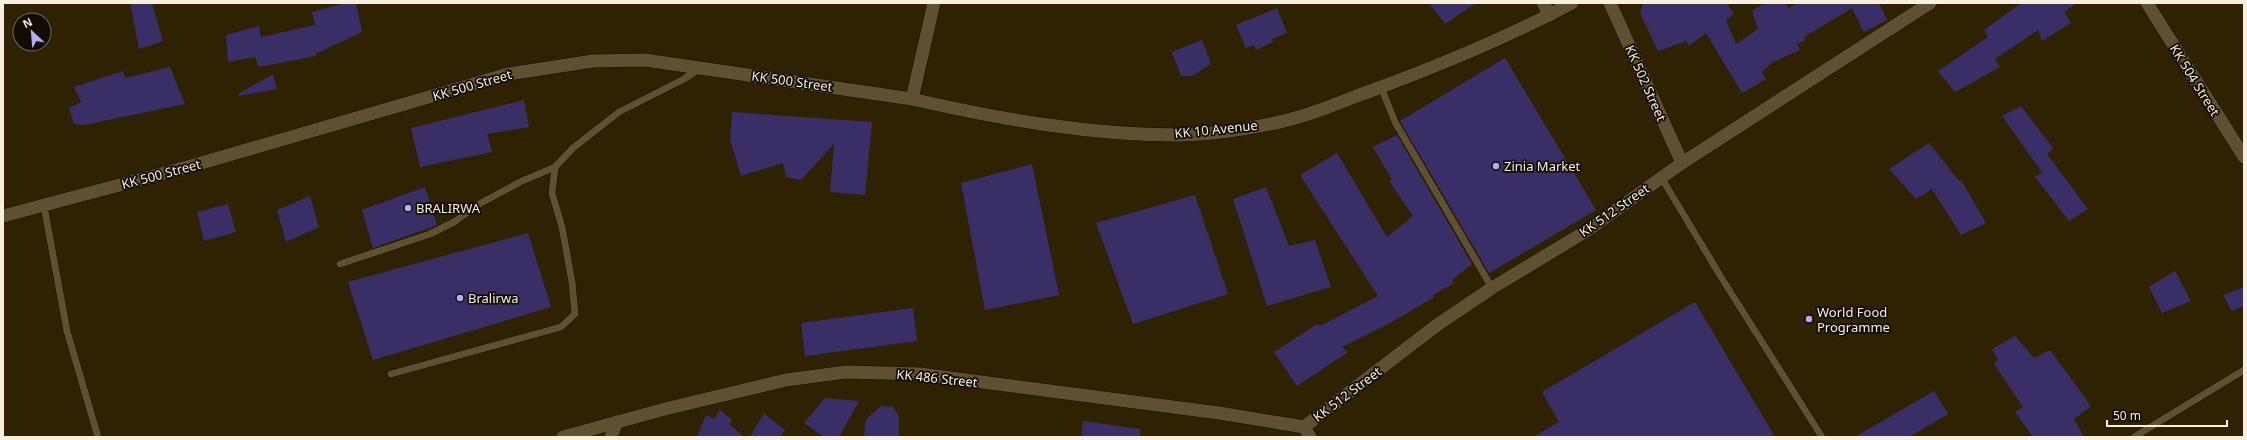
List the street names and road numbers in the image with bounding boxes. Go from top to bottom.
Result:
street label: KK 504 Street [2166,41,2224,120]
street label: KK 502 Street [1621,42,1671,124]
street label: KK 500 Street [430,65,514,105]
street label: KK 500 Street [750,66,834,96]
street label: KK 10 Avenue [1174,116,1258,142]
street label: KK 500 Street [119,155,203,193]
street label: KK 512 Street [1575,179,1653,241]
street label: KK 512 Street [1309,362,1385,426]
street label: KK 486 Street [896,365,979,391]

